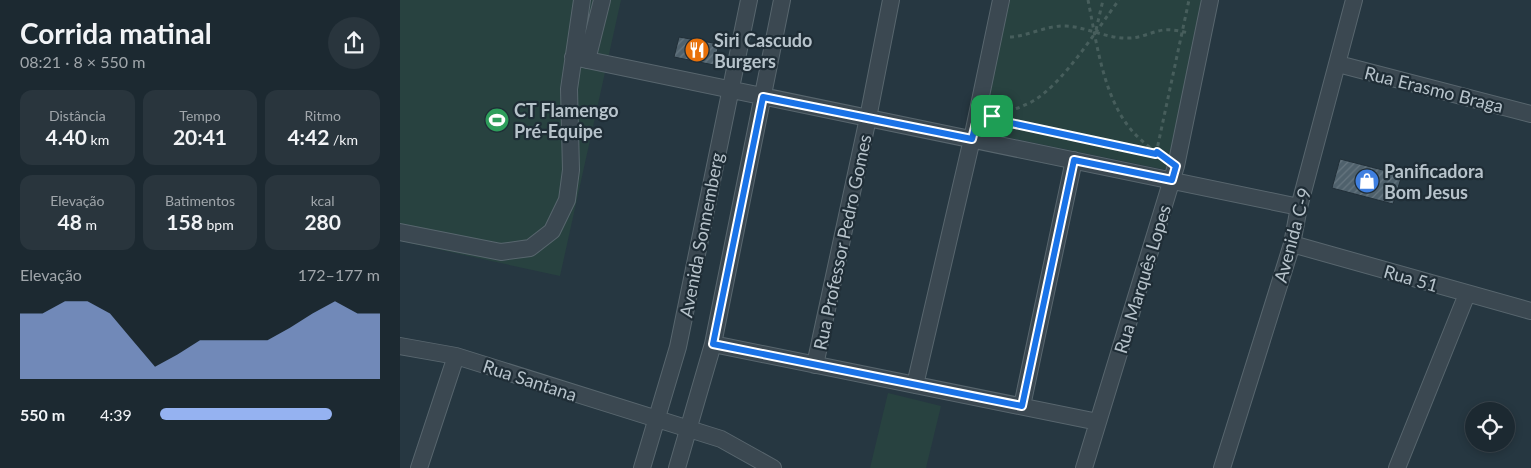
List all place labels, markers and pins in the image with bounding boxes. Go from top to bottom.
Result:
place label: Siri Cascudo Burgers [714,29,812,72]
restaurant icon: Siri Cascudo Burgers [684,37,710,63]
pin [971,95,1013,137]
place label: CT Flamengo Pré-Equipe [514,99,619,142]
sports icon: CT Flamengo Pré-Equipe [484,107,510,133]
place label: Panificadora Bom Jesus [1384,160,1484,203]
shop icon: Panificadora Bom Jesus [1354,168,1380,194]

